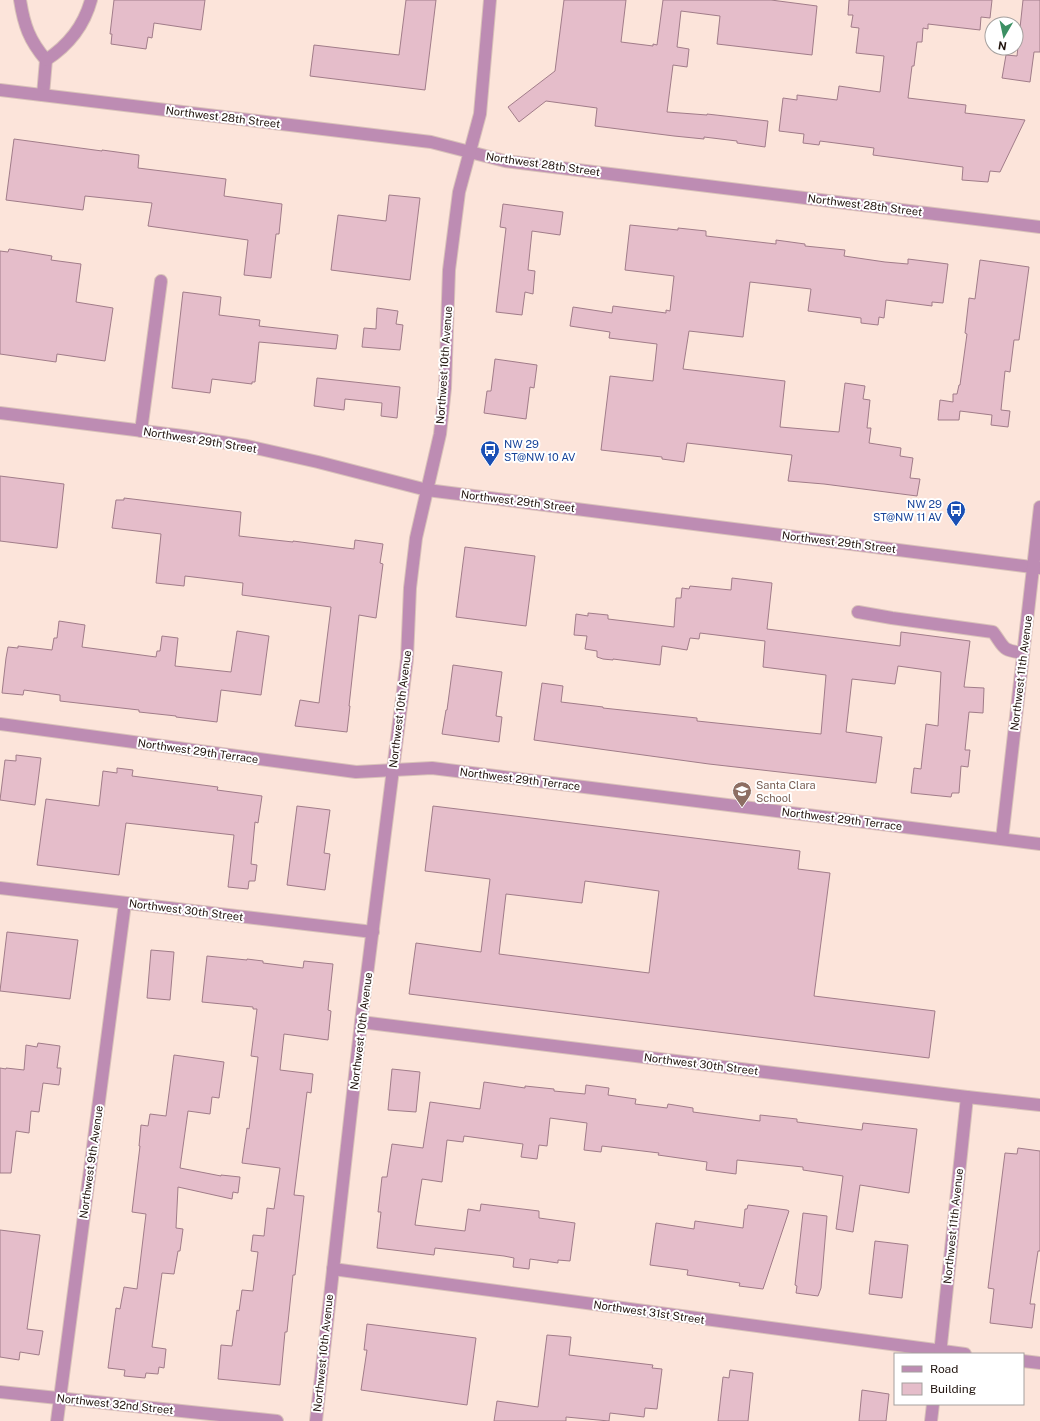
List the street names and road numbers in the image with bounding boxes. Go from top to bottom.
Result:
street label: Northwest 28th Street [165,104,281,130]
street label: Northwest 28th Street [485,150,601,178]
street label: Northwest 28th Street [807,192,923,218]
street label: Northwest 10th Avenue [434,306,454,424]
street label: Northwest 29th Street [142,425,258,455]
street label: Northwest 29th Street [460,488,576,514]
street label: Northwest 29th Street [781,529,897,555]
street label: Northwest 11th Avenue [1008,615,1034,731]
street label: Northwest 10th Avenue [387,650,413,768]
street label: Northwest 29th Terrace [137,737,259,765]
street label: Northwest 29th Terrace [459,766,581,792]
street label: Northwest 29th Terrace [781,806,903,832]
street label: Northwest 30th Street [128,897,244,923]
street label: Northwest 10th Avenue [348,972,374,1090]
street label: Northwest 30th Street [643,1051,759,1077]
street label: Northwest 9th Avenue [77,1105,105,1219]
street label: Northwest 11th Avenue [941,1168,965,1284]
street label: Northwest 10th Avenue [311,1294,335,1412]
street label: Northwest 31st Street [593,1298,705,1326]
street label: Northwest 32nd Street [56,1392,174,1416]

